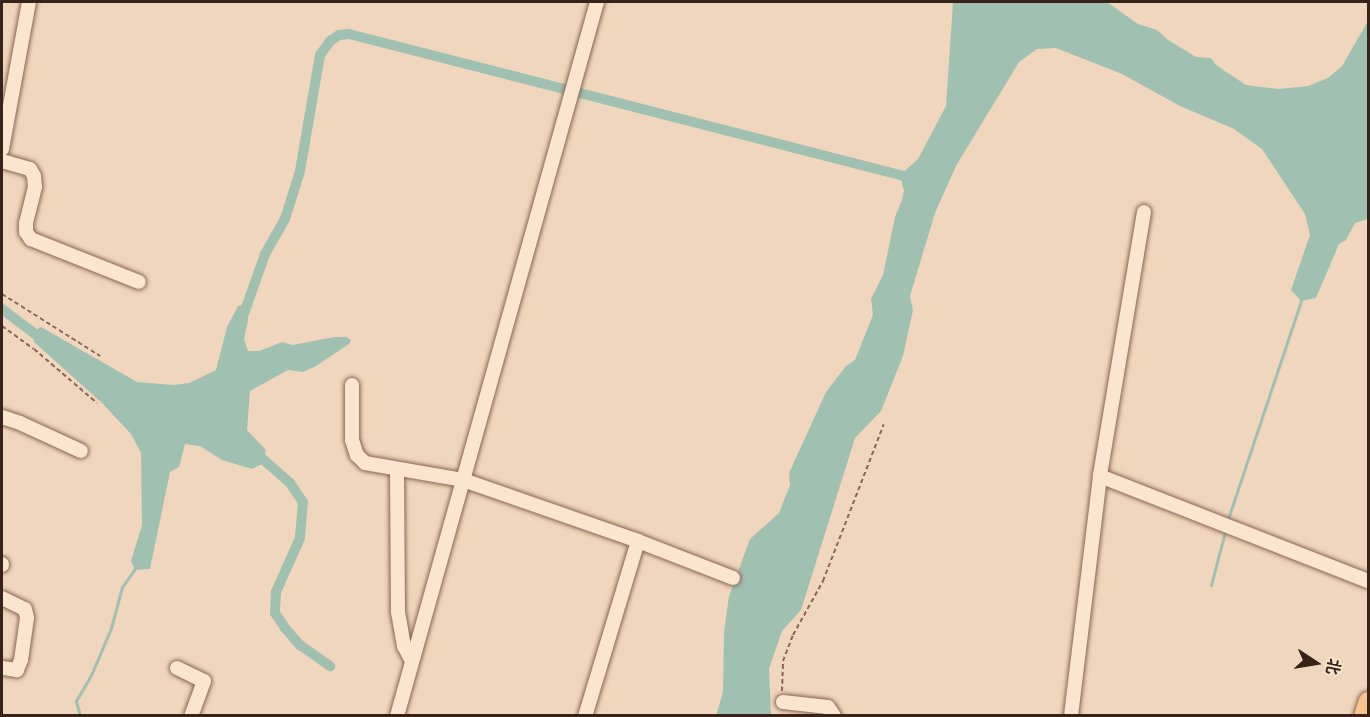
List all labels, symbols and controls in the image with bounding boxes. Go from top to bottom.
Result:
north arrow [1286,633,1346,693]
text: 北 [1322,657,1345,677]

